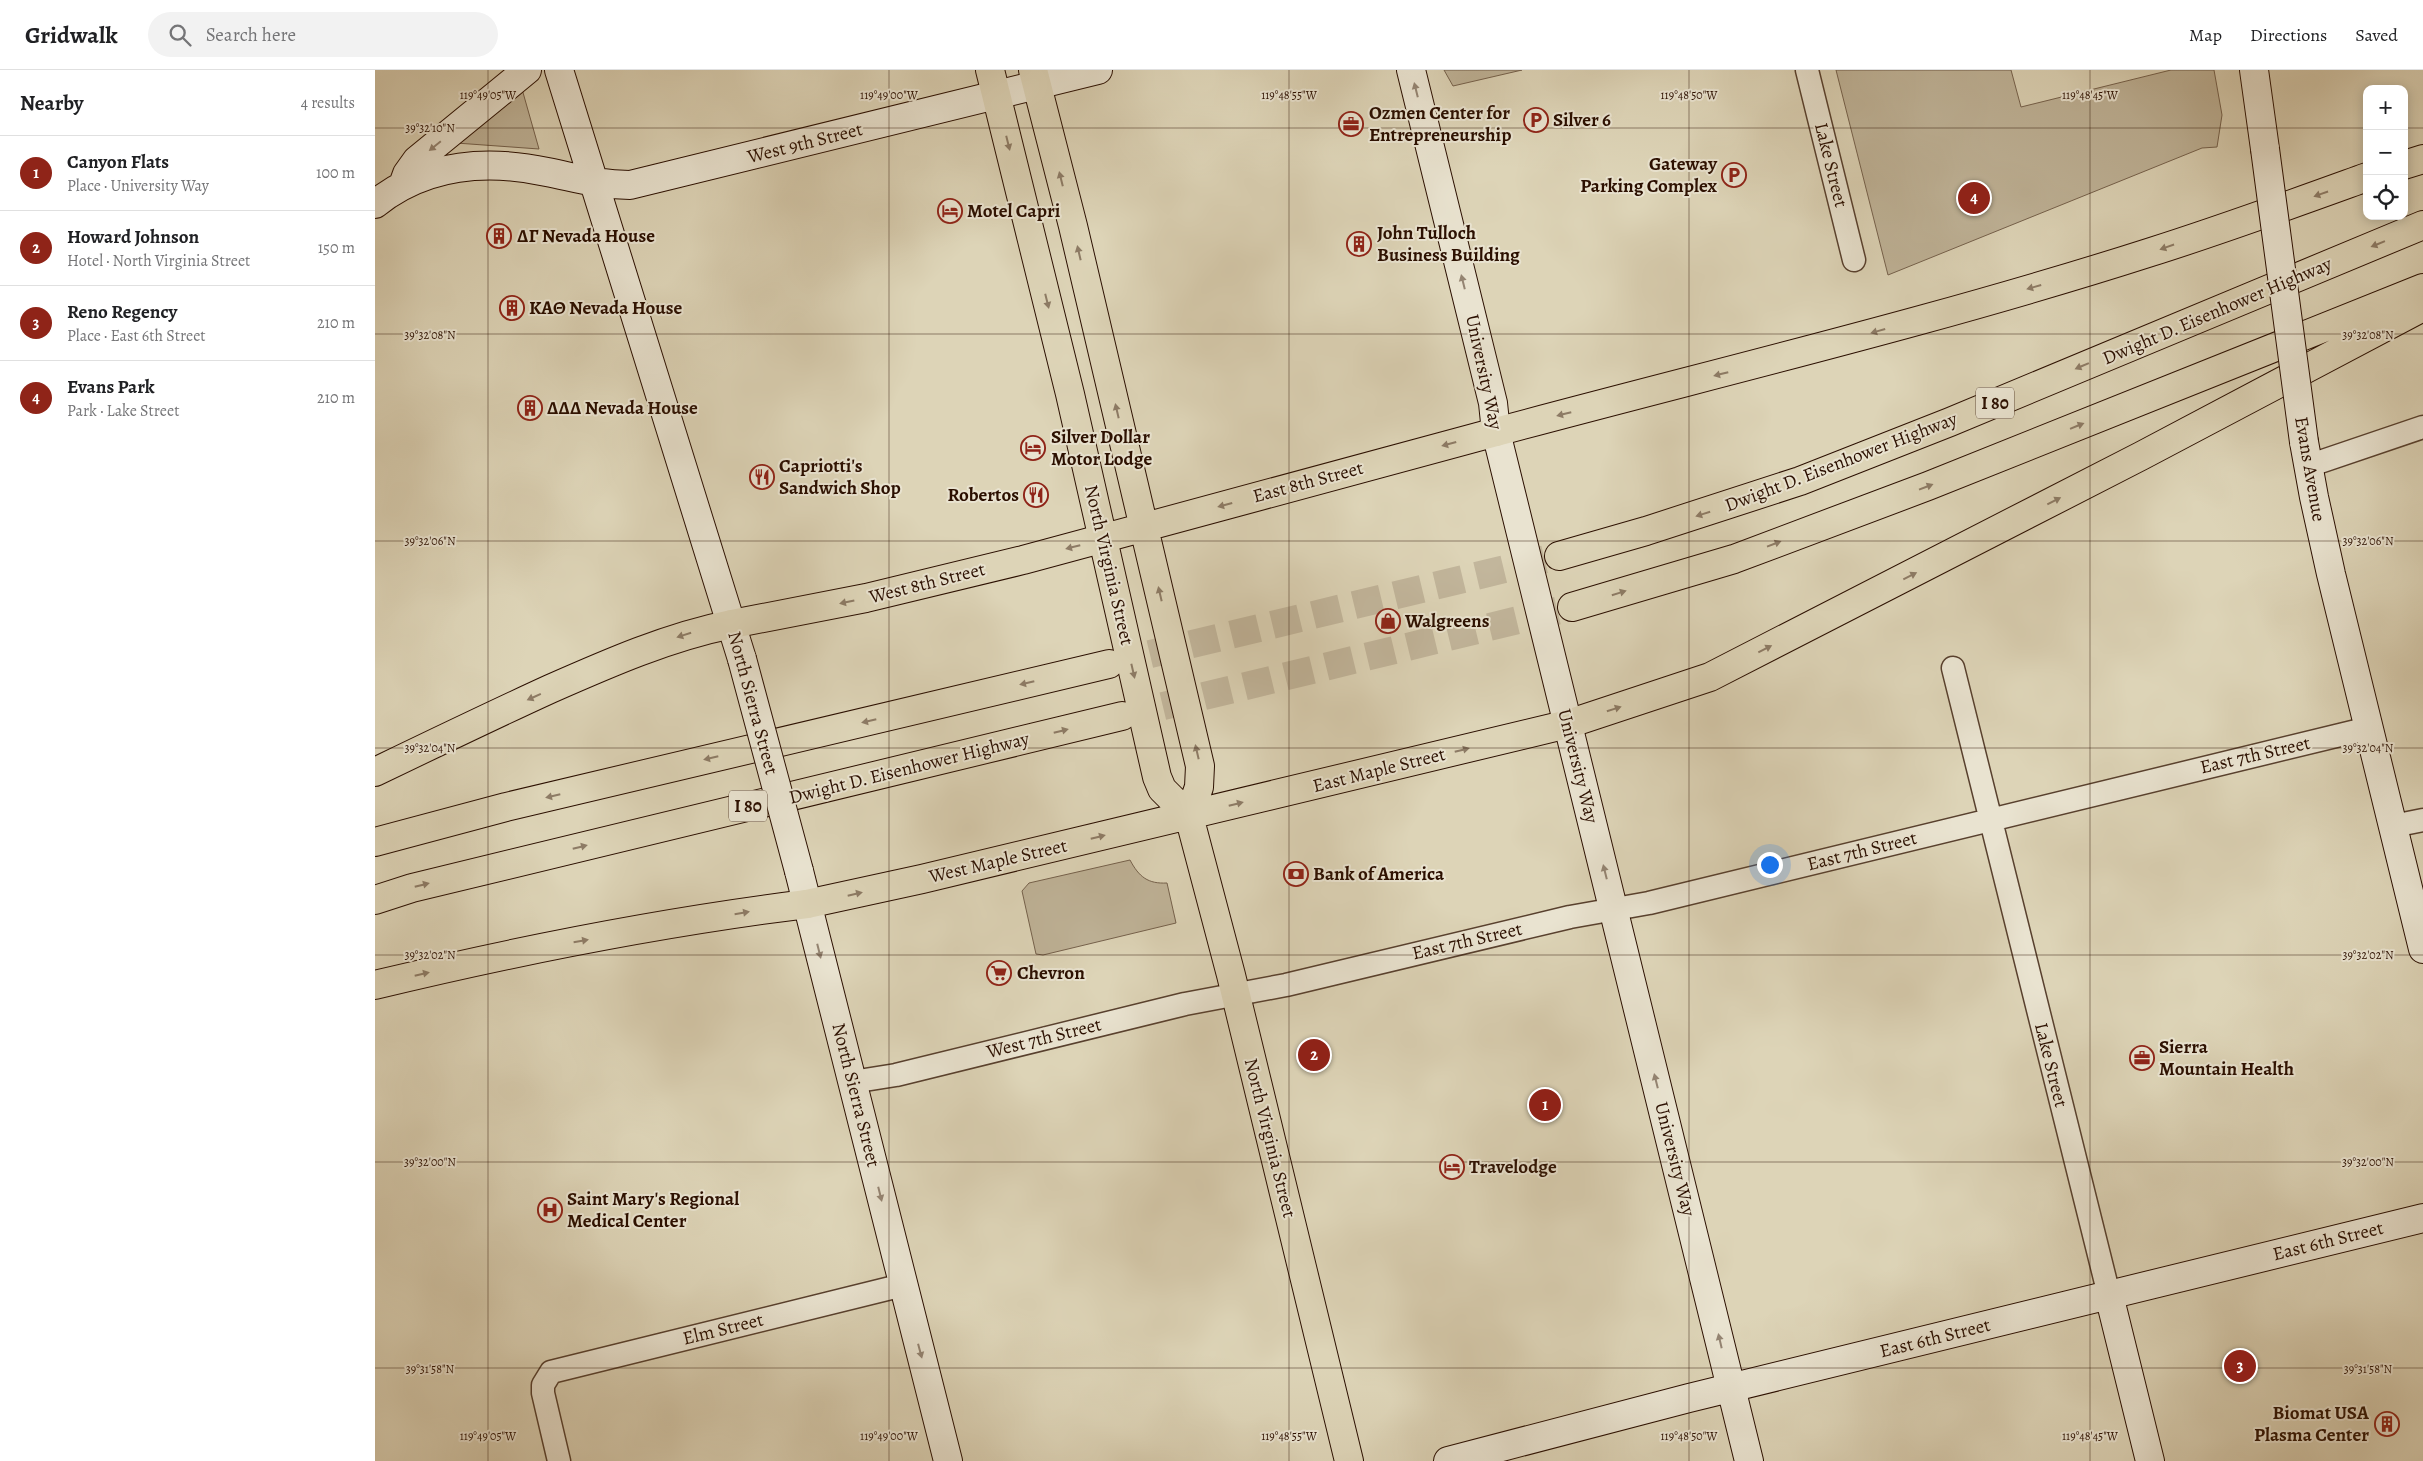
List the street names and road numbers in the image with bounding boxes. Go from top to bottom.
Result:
street label: West 9th Street [744,116,865,170]
street label: Lake Street [1808,120,1854,210]
street label: Dwight D. Eisenhower Highway [2098,251,2336,371]
street label: University Way [1459,312,1509,432]
road number: I 80 [1976,387,2014,418]
street label: Dwight D. Eisenhower Highway [1721,405,1961,518]
street label: Evans Avenue [2288,415,2332,523]
street label: East 8th Street [1250,455,1366,509]
street label: North Virginia Street [1078,482,1140,648]
street label: West 8th Street [865,556,988,610]
street label: North Sierra Street [721,628,785,778]
street label: University Way [1551,706,1605,826]
street label: Dwight D. Eisenhower Highway [786,725,1032,810]
street label: East 7th Street [2197,730,2313,780]
street label: East Maple Street [1310,741,1448,799]
road number: I 80 [729,790,767,821]
street label: East 7th Street [1804,825,1920,877]
street label: West Maple Street [925,832,1070,890]
street label: East 7th Street [1409,916,1525,966]
street label: West 7th Street [983,1011,1104,1065]
street label: North Sierra Street [826,1020,886,1170]
street label: Lake Street [2028,1020,2074,1110]
street label: North Virginia Street [1238,1055,1302,1221]
street label: University Way [1648,1099,1702,1219]
street label: East 6th Street [2270,1215,2386,1267]
street label: Elm Street [680,1306,766,1352]
street label: East 6th Street [1877,1312,1993,1364]

